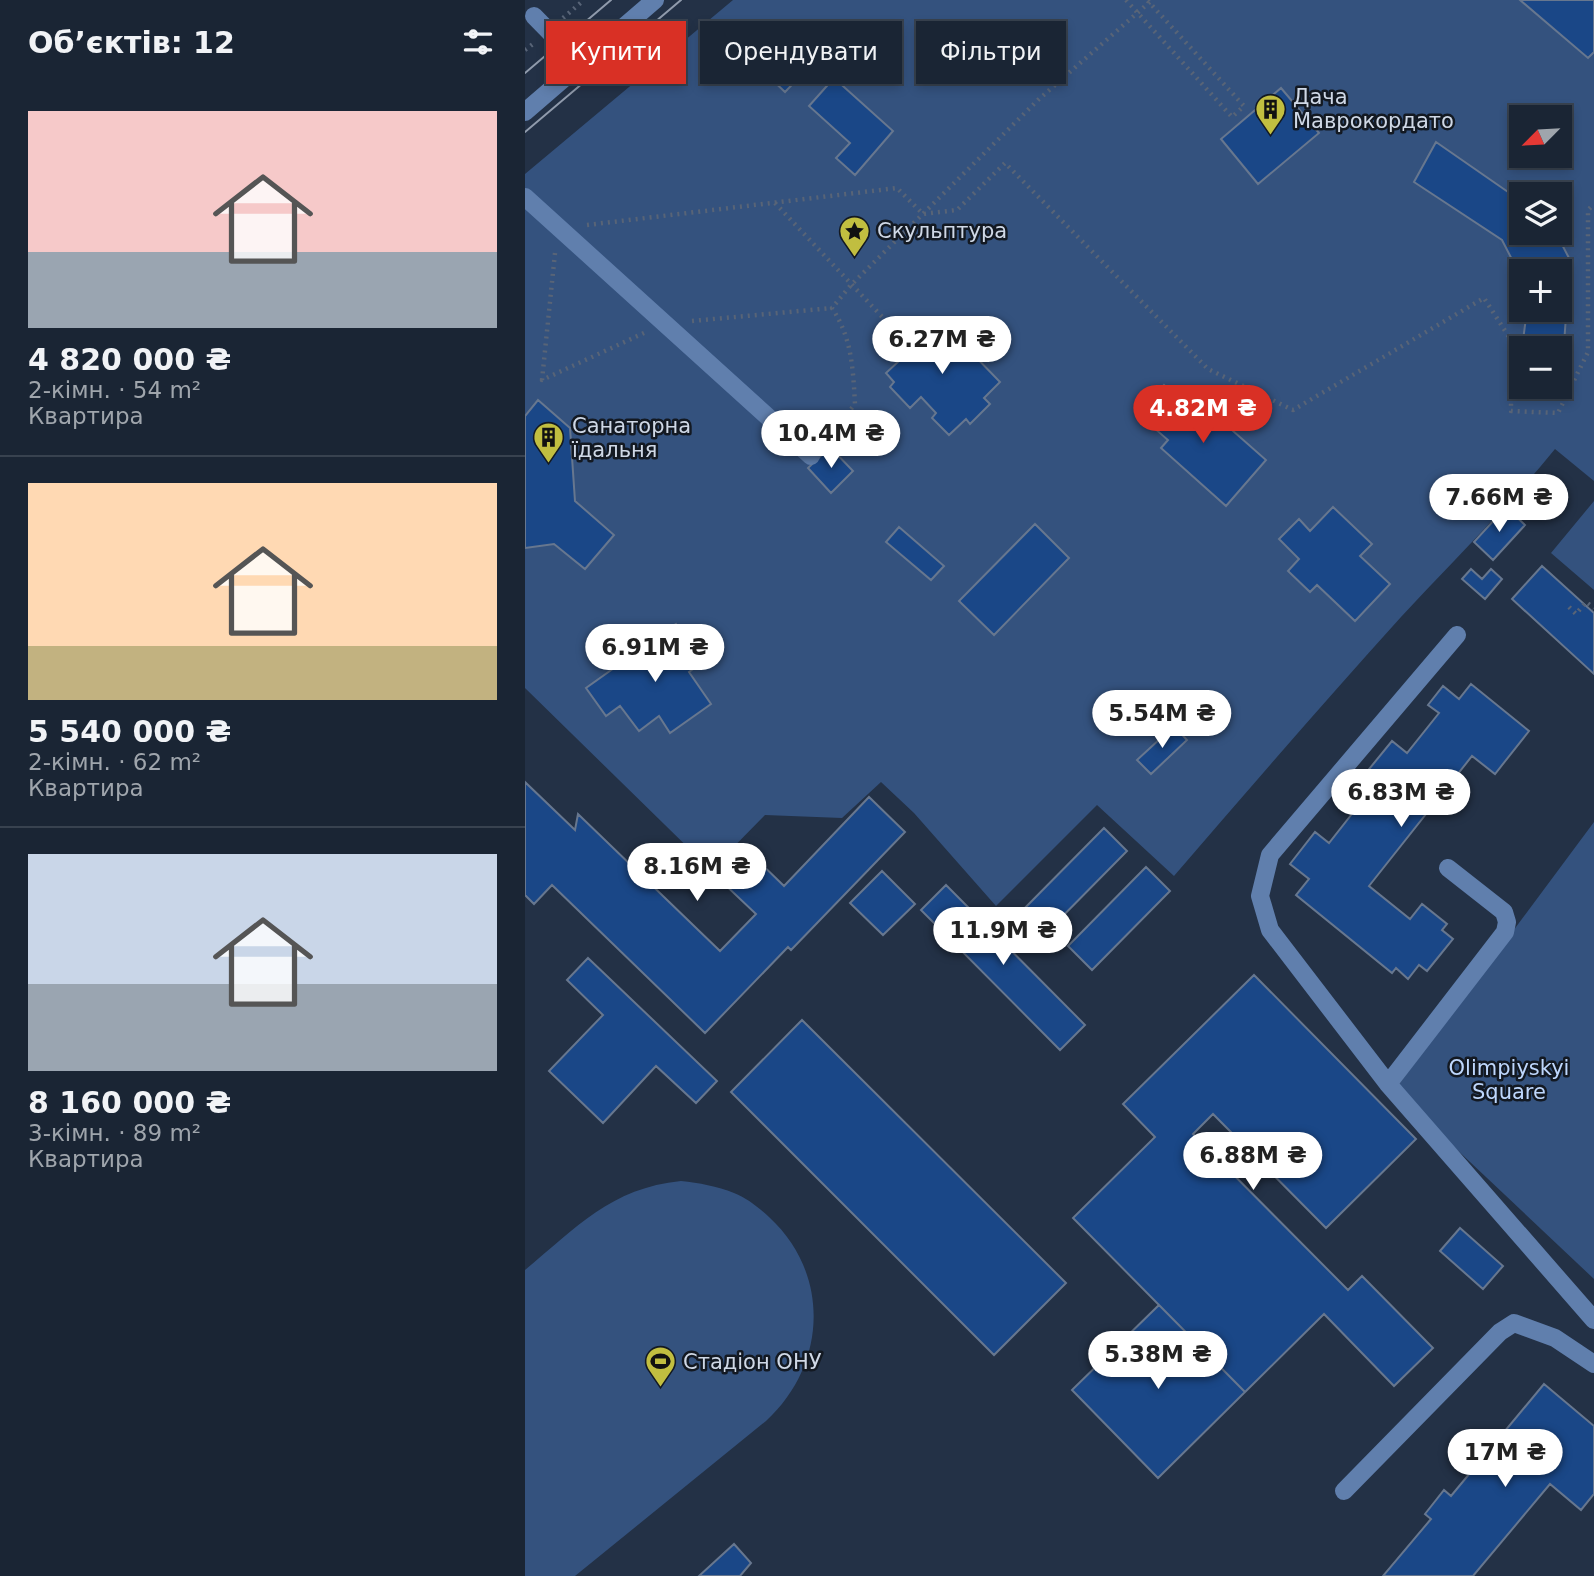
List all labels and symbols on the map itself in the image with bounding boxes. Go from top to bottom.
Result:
place label: Дача Маврокордато [1293,85,1454,133]
building icon: Дача Маврокордато [1253,92,1287,136]
north arrow [1509,105,1571,168]
place icon: Скульптура [837,214,871,258]
place label: Скульптура [877,219,1007,243]
pin: 6.27M ₴ [877,316,1007,376]
pin: 4.82M ₴ [1138,386,1268,445]
pin: 10.4M ₴ [766,410,896,470]
place label: Санаторна їдальня [571,414,691,462]
building icon: Санаторна їдальня [532,421,566,465]
pin: 7.66M ₴ [1434,475,1564,534]
pin: 6.91M ₴ [590,624,720,684]
pin: 5.54M ₴ [1097,690,1227,750]
pin: 6.83M ₴ [1336,770,1466,829]
pin: 8.16M ₴ [632,844,762,903]
pin: 11.9M ₴ [938,908,1068,967]
park label: Olimpiyskyi Square [1449,1056,1569,1104]
pin: 6.88M ₴ [1188,1132,1318,1192]
pin: 5.38M ₴ [1093,1332,1223,1391]
sports icon: Стадіон ОНУ [643,1345,677,1389]
place label: Стадіон ОНУ [683,1350,822,1374]
pin: 17M ₴ [1456,1430,1554,1489]

